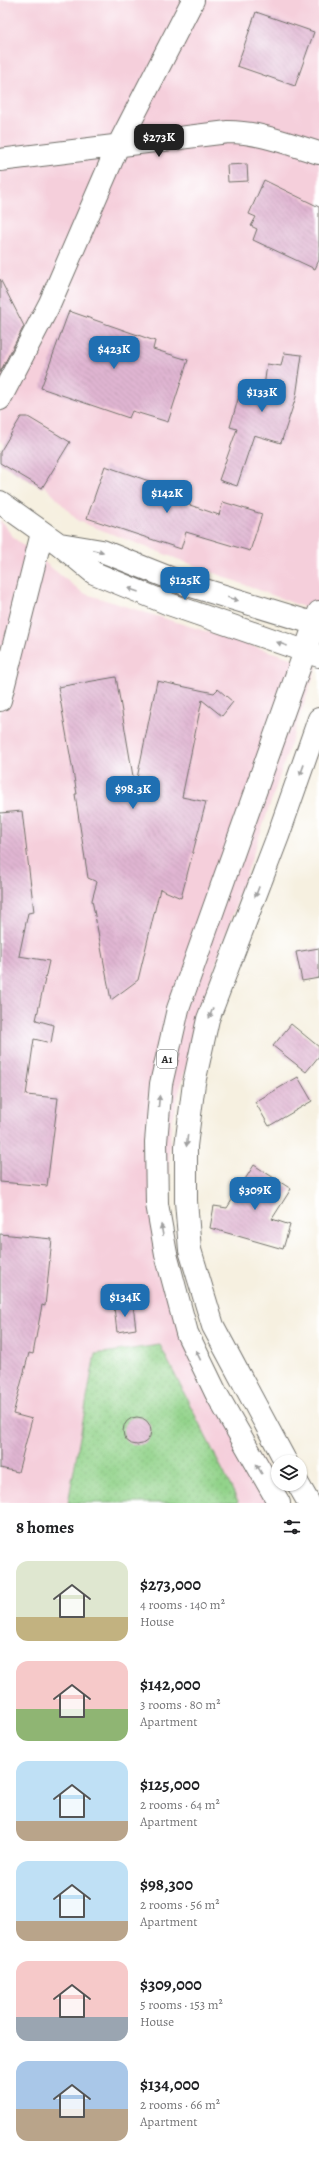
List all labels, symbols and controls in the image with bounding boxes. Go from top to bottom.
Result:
pin: $273K [131,124,187,158]
text: $273K [143,128,175,145]
pin: $423K [86,336,142,370]
text: $423K [98,340,130,357]
pin: $133K [234,379,290,413]
text: $133K [247,383,277,400]
pin: $142K [139,480,195,514]
text: $142K [151,484,183,501]
one-way arrow [91,548,104,554]
pin: $125K [157,567,213,601]
text: $125K [169,571,201,588]
one-way arrow [127,587,139,593]
one-way arrow [227,596,239,602]
one-way arrow [276,641,288,647]
one-way arrow [299,764,305,776]
pin: $98.3K [100,776,166,810]
text: $98.3K [115,780,151,797]
one-way arrow [253,886,259,898]
one-way arrow [207,1008,213,1020]
road number: A1 [157,1050,177,1068]
one-way arrow [156,1095,163,1107]
one-way arrow [183,1135,190,1147]
pin: $309K [227,1177,283,1211]
text: $309K [239,1181,271,1198]
one-way arrow [159,1224,165,1236]
pin: $134K [97,1284,153,1318]
text: $134K [110,1288,140,1305]
one-way arrow [195,1349,201,1361]
map controls [271,1455,307,1491]
button: layers [271,1455,307,1491]
one-way arrow [256,1463,263,1475]
text: 8 homes [16,1516,74,1539]
icon: filters [281,1516,303,1538]
text: $273,000 [140,1573,201,1596]
icon: home [48,1577,96,1625]
text: 4 rooms · 140 m² [140,1596,225,1613]
text: House [140,1613,174,1630]
text: $142,000 [140,1673,200,1696]
icon: home [48,1677,96,1725]
text: 3 rooms · 80 m² [140,1696,220,1713]
text: Apartment [140,1713,198,1730]
text: $125,000 [140,1773,200,1796]
icon: home [48,1777,96,1825]
text: 2 rooms · 64 m² [140,1796,220,1813]
text: Apartment [140,1813,198,1830]
text: $98,300 [140,1873,193,1896]
icon: home [48,1877,96,1925]
text: 2 rooms · 56 m² [140,1896,220,1913]
text: Apartment [140,1913,198,1930]
text: $309,000 [140,1973,202,1996]
icon: home [48,1977,96,2025]
text: 5 rooms · 153 m² [140,1996,223,2013]
text: House [140,2013,174,2030]
text: $134,000 [140,2073,200,2096]
icon: home [48,2077,96,2125]
text: 2 rooms · 66 m² [140,2096,220,2113]
text: Apartment [140,2113,198,2130]

